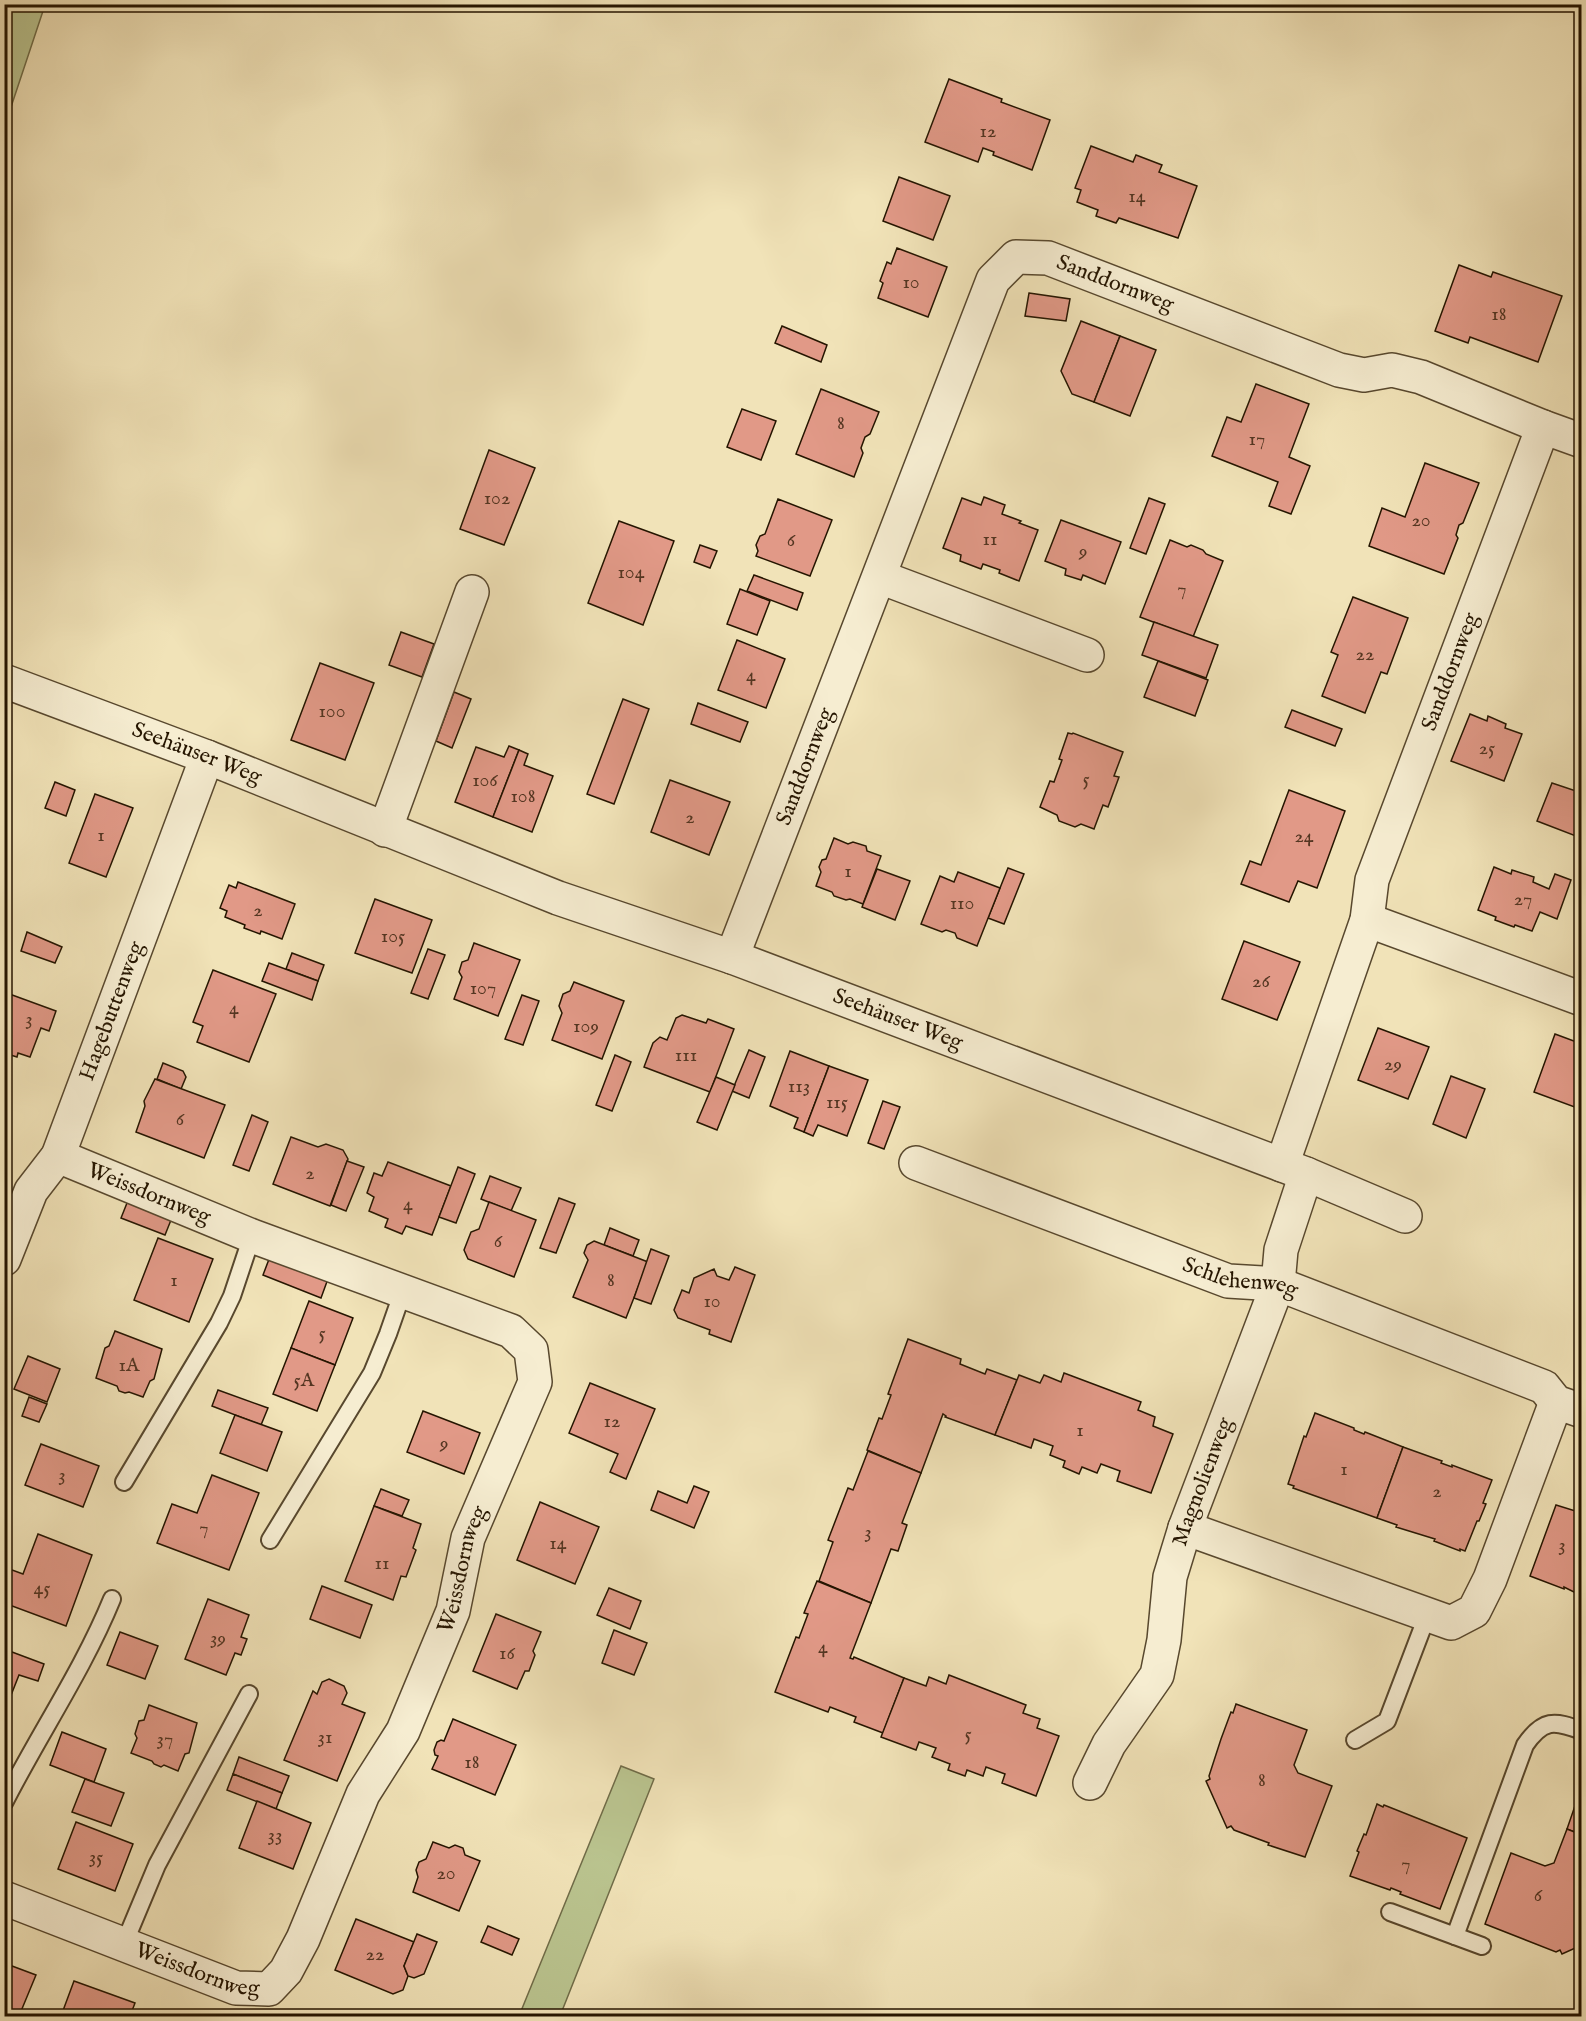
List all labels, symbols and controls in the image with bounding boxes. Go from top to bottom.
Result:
house number: 12 [980,119,996,144]
house number: 14 [1128,184,1146,209]
street label: Sanddornweg [1052,249,1179,319]
house number: 10 [902,270,920,295]
house number: 18 [1491,302,1507,327]
house number: 8 [837,411,845,436]
house number: 17 [1249,427,1265,452]
house number: 102 [484,486,510,511]
house number: 20 [1411,508,1431,533]
house number: 11 [983,527,997,552]
house number: 6 [787,528,796,553]
house number: 9 [1078,539,1087,564]
house number: 104 [618,560,645,585]
house number: 7 [1177,577,1187,602]
street label: Sanddornweg [1416,608,1486,735]
house number: 22 [1356,642,1374,667]
house number: 4 [746,663,756,688]
house number: 100 [318,699,346,724]
street label: Sanddornweg [770,703,841,829]
street label: Seehäuser Weg [128,716,267,792]
house number: 25 [1479,736,1495,761]
house number: 5 [1082,767,1090,792]
house number: 106 [472,768,498,793]
house number: 108 [510,784,536,809]
house number: 2 [685,805,695,830]
house number: 1 [97,823,105,848]
house number: 24 [1294,824,1314,849]
house number: 1 [844,859,852,884]
house number: 27 [1514,887,1532,912]
house number: 110 [950,891,974,916]
house number: 2 [253,898,263,923]
house number: 105 [381,924,405,949]
street label: Hagebuttenweg [73,937,151,1085]
house number: 26 [1252,969,1270,994]
house number: 107 [470,976,496,1001]
street label: Seehäuser Weg [829,982,968,1057]
house number: 4 [229,996,239,1021]
house number: 3 [25,1007,33,1032]
house number: 109 [573,1014,599,1039]
house number: 111 [675,1043,697,1068]
house number: 29 [1384,1052,1402,1077]
house number: 113 [788,1074,810,1099]
house number: 115 [826,1090,848,1115]
house number: 6 [176,1107,185,1132]
street label: Weissdornweg [83,1157,216,1232]
house number: 2 [305,1161,315,1186]
house number: 4 [403,1192,413,1217]
house number: 6 [494,1229,503,1254]
street label: Schlehenweg [1178,1251,1303,1305]
house number: 1 [170,1268,178,1293]
house number: 8 [607,1268,615,1293]
house number: 10 [703,1289,721,1314]
house number: 5 [318,1321,326,1346]
house number: 1A [119,1353,140,1378]
house number: 5A [294,1368,315,1393]
house number: 12 [604,1409,620,1434]
street label: Magnolienweg [1166,1413,1240,1550]
house number: 1 [1076,1418,1084,1443]
house number: 9 [439,1431,448,1456]
house number: 1 [1340,1457,1348,1482]
house number: 3 [58,1463,66,1488]
house number: 2 [1432,1479,1442,1504]
street label: Weissdornweg [431,1501,495,1637]
house number: 7 [199,1516,209,1541]
house number: 3 [864,1520,872,1545]
house number: 14 [549,1531,567,1556]
house number: 3 [1558,1533,1566,1558]
house number: 11 [375,1551,389,1576]
house number: 45 [34,1576,50,1601]
house number: 39 [210,1626,226,1651]
house number: 4 [818,1635,828,1660]
house number: 16 [499,1641,516,1666]
house number: 5 [964,1722,972,1747]
house number: 31 [318,1725,332,1750]
house number: 37 [157,1727,173,1752]
house number: 18 [464,1750,480,1775]
house number: 8 [1258,1768,1266,1793]
house number: 33 [268,1823,282,1848]
house number: 35 [89,1845,103,1870]
house number: 7 [1401,1852,1411,1877]
house number: 20 [436,1861,456,1886]
house number: 6 [1534,1883,1543,1908]
street label: Weissdornweg [131,1936,261,2003]
house number: 22 [366,1942,384,1967]

